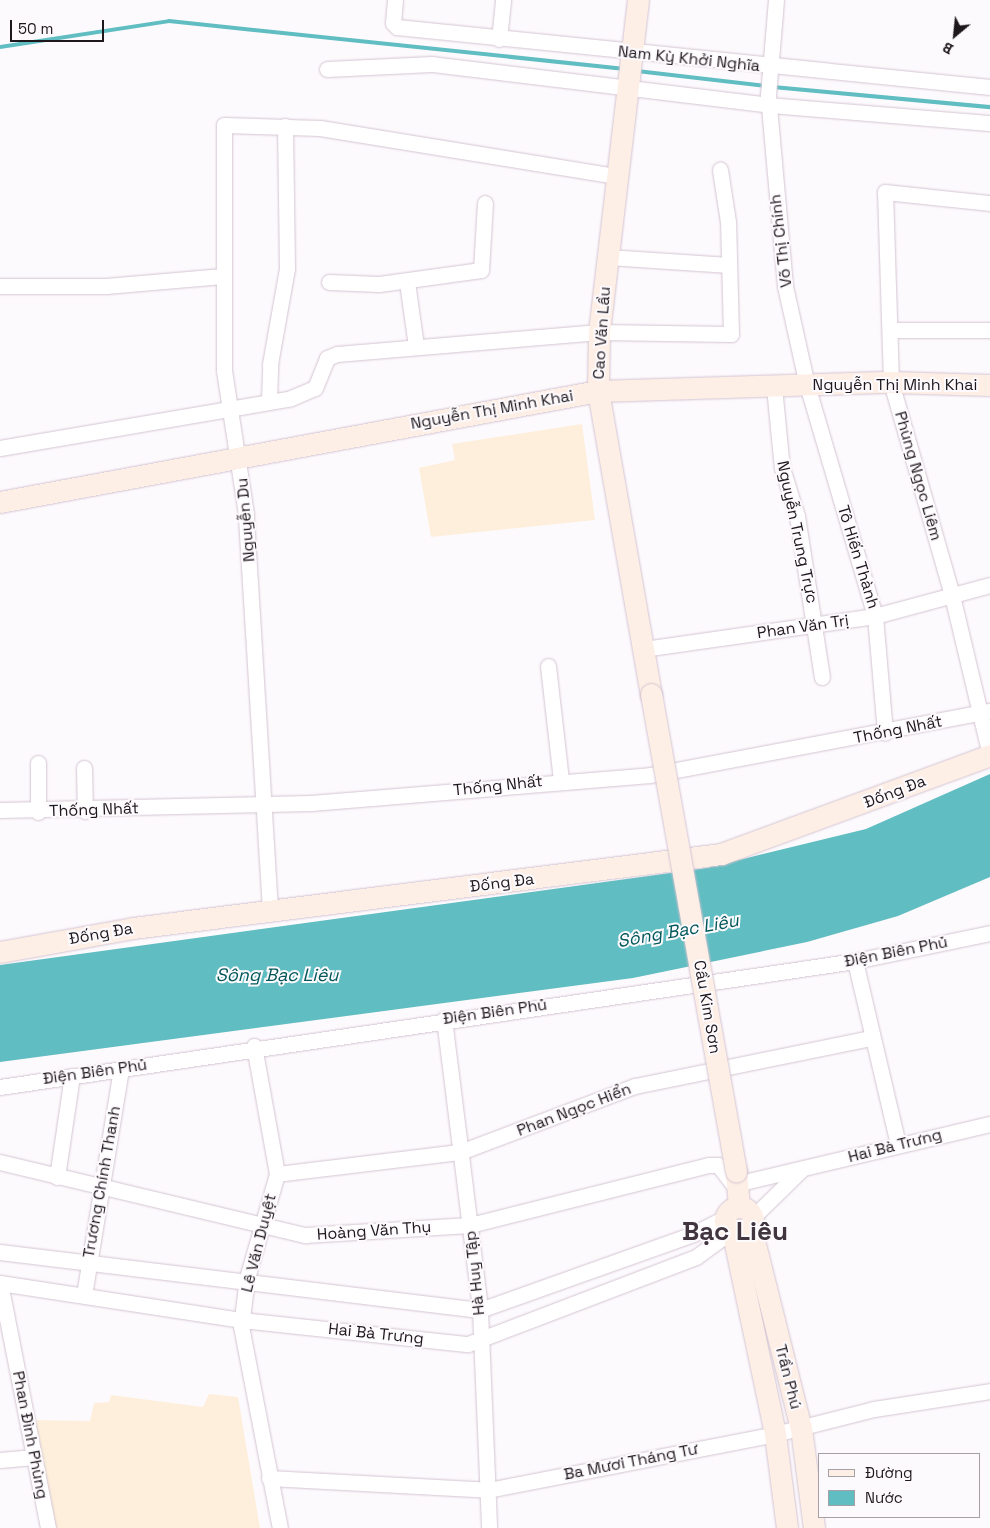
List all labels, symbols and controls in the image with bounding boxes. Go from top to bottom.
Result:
scale bar [12,10,106,42]
north arrow [930,10,980,60]
text: 50 m [18,19,53,38]
text: B [940,38,956,58]
street label: Nam Kỳ Khởi Nghĩa [617,42,761,76]
street label: Võ Thị Chính [766,193,796,289]
street label: Cao Văn Lầu [589,286,615,380]
street label: Nguyễn Thị Minh Khai [812,375,978,395]
street label: Nguyễn Thị Minh Khai [409,386,575,434]
street label: Phùng Ngọc Liêm [890,409,946,543]
street label: Nguyễn Trung Trực [772,459,822,605]
street label: Nguyễn Du [233,477,259,563]
street label: Tô Hiến Thành [833,503,883,611]
street label: Phan Văn Trị [756,611,850,643]
street label: Thống Nhất [852,712,944,748]
street label: Đống Đa [861,771,929,813]
street label: Thống Nhất [452,772,544,800]
street label: Thống Nhất [49,799,139,821]
street label: Đống Đa [469,870,535,896]
water label: Sông Bạc Liêu [616,910,740,952]
street label: Đống Đa [68,919,134,949]
street label: Điện Biên Phủ [843,933,949,971]
street label: Cầu Kim Sơn [689,959,725,1055]
water label: Sông Bạc Liêu [216,964,338,986]
street label: Điện Biên Phủ [442,995,548,1029]
street label: Điện Biên Phủ [42,1055,148,1089]
street label: Phan Ngọc Hiển [514,1079,634,1141]
street label: Trương Chính Thanh [79,1104,125,1260]
street label: Hai Bà Trưng [846,1125,944,1167]
street label: Lê Văn Duyệt [237,1191,281,1295]
district label: Bạc Liêu [682,1216,788,1248]
street label: Hoàng Văn Thụ [316,1217,432,1245]
street label: Hà Huy Tập [461,1229,489,1317]
street label: Hai Bà Trưng [327,1319,425,1349]
street label: Trần Phú [771,1343,805,1411]
street label: Phan Đình Phùng [8,1369,52,1501]
street label: Ba Mươi Tháng Tư [562,1439,700,1485]
legend [818,1453,980,1518]
text: Đường [865,1463,913,1482]
text: Nước [865,1488,903,1507]

